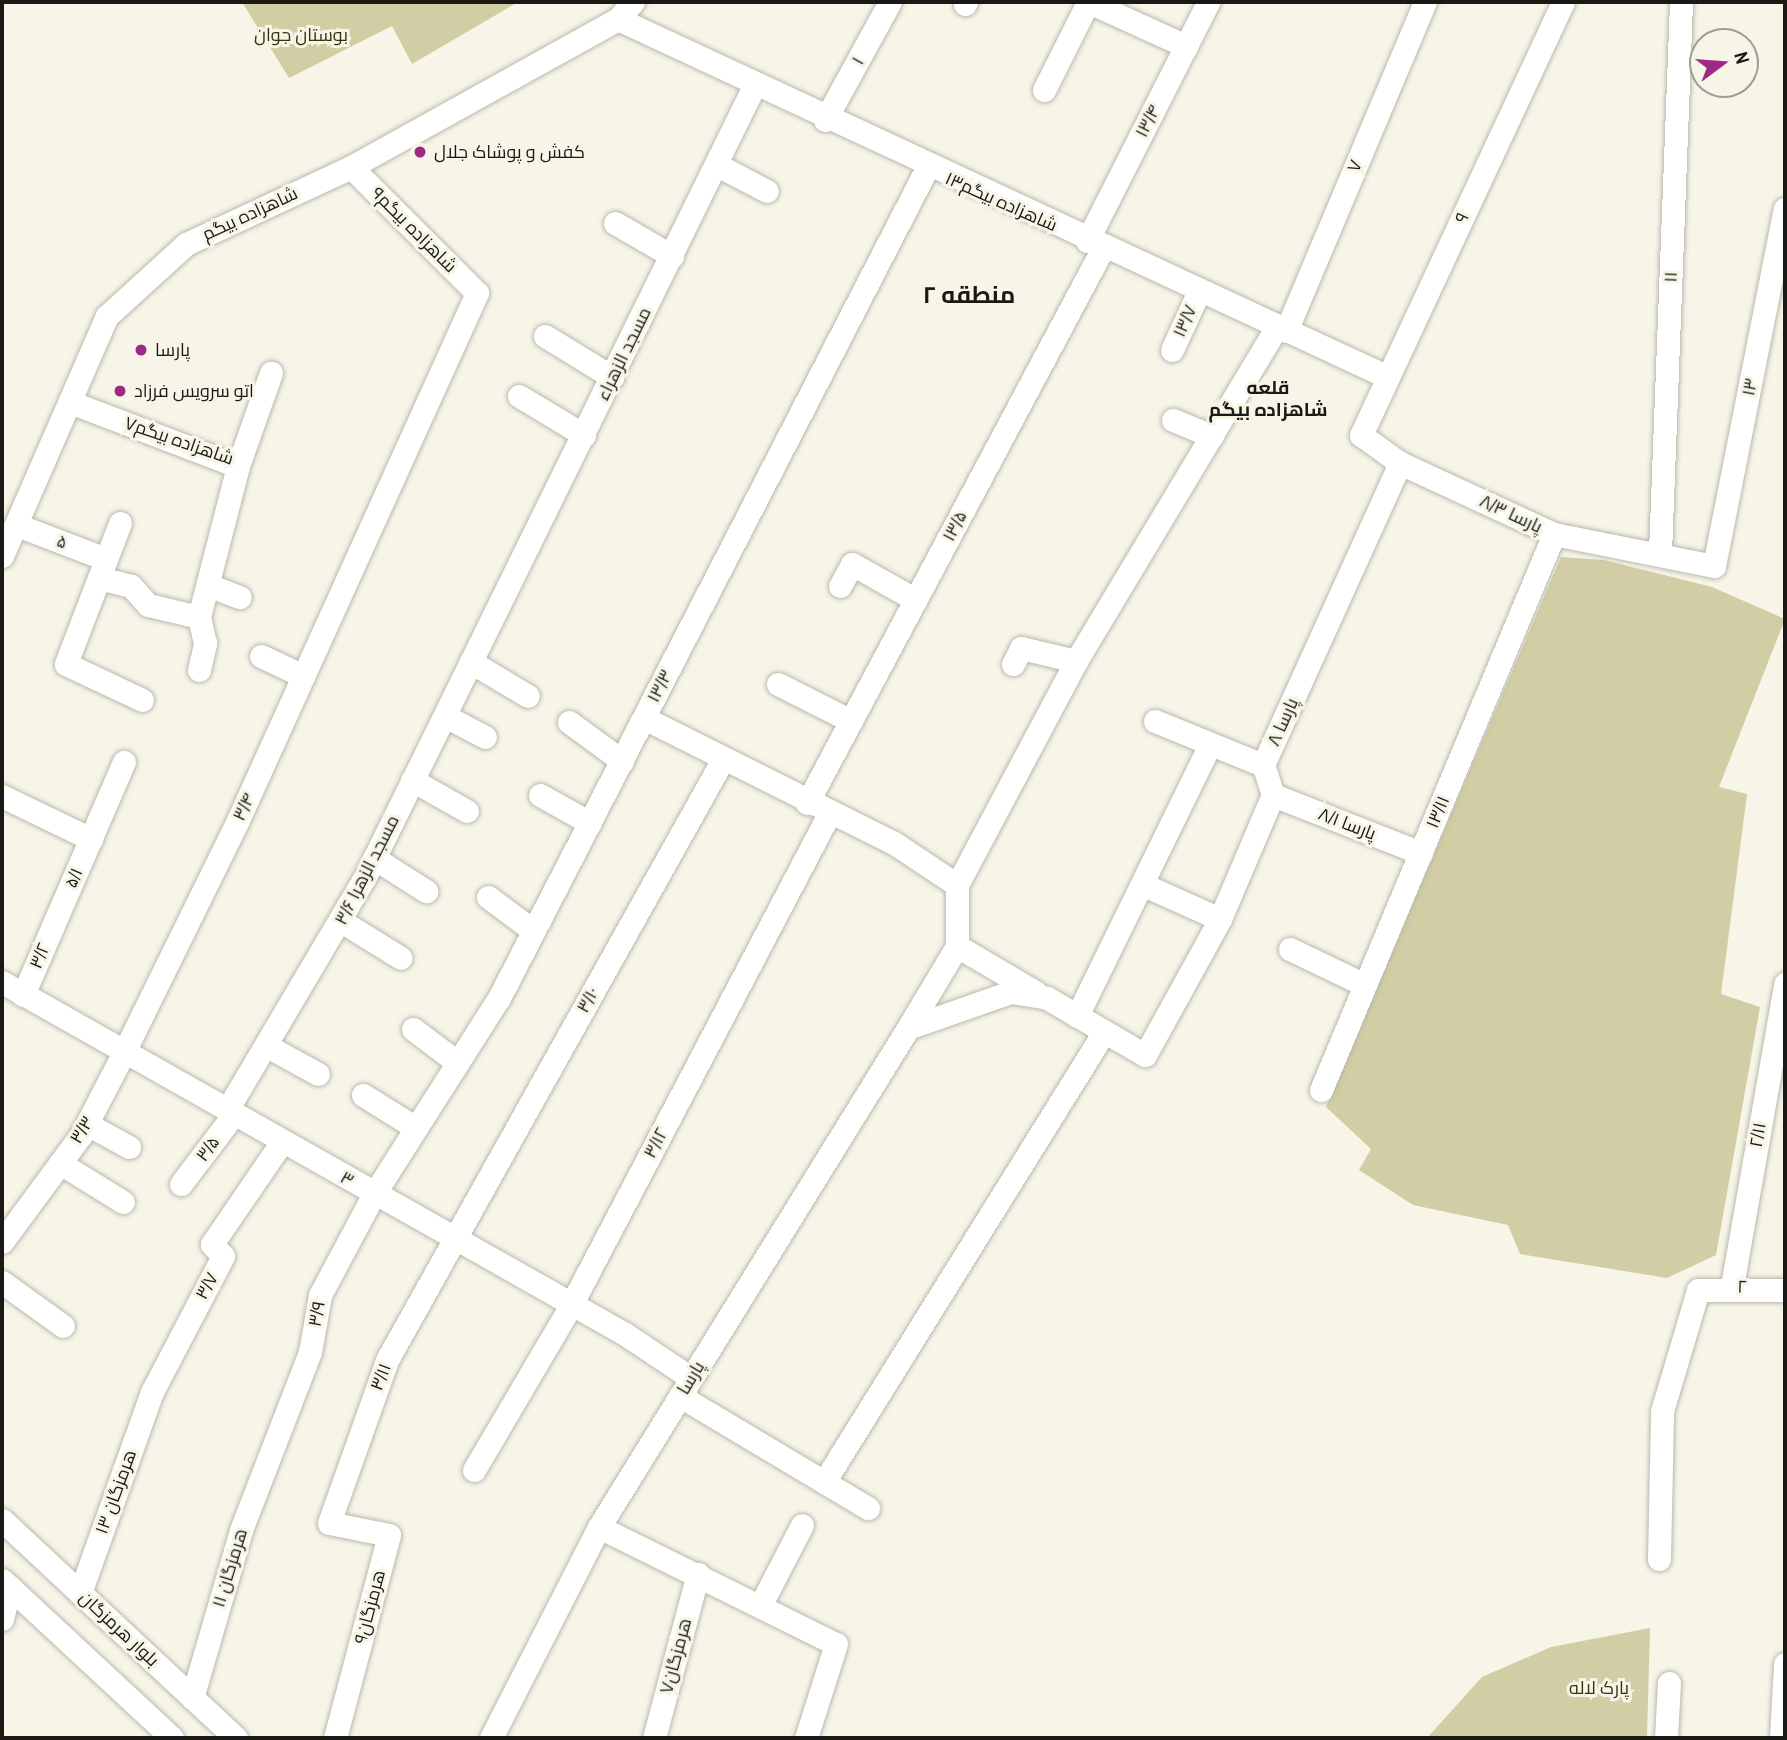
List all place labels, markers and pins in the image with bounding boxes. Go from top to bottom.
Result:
place label: کفش و پوشاک جلال [434,141,585,163]
marker: کفش و پوشاک جلال [412,144,428,160]
place label: پارسا [155,339,190,361]
marker: پارسا [133,342,149,358]
place label: اتو سرویس فرزاد [134,380,254,402]
marker: اتو سرویس فرزاد [112,383,128,399]

